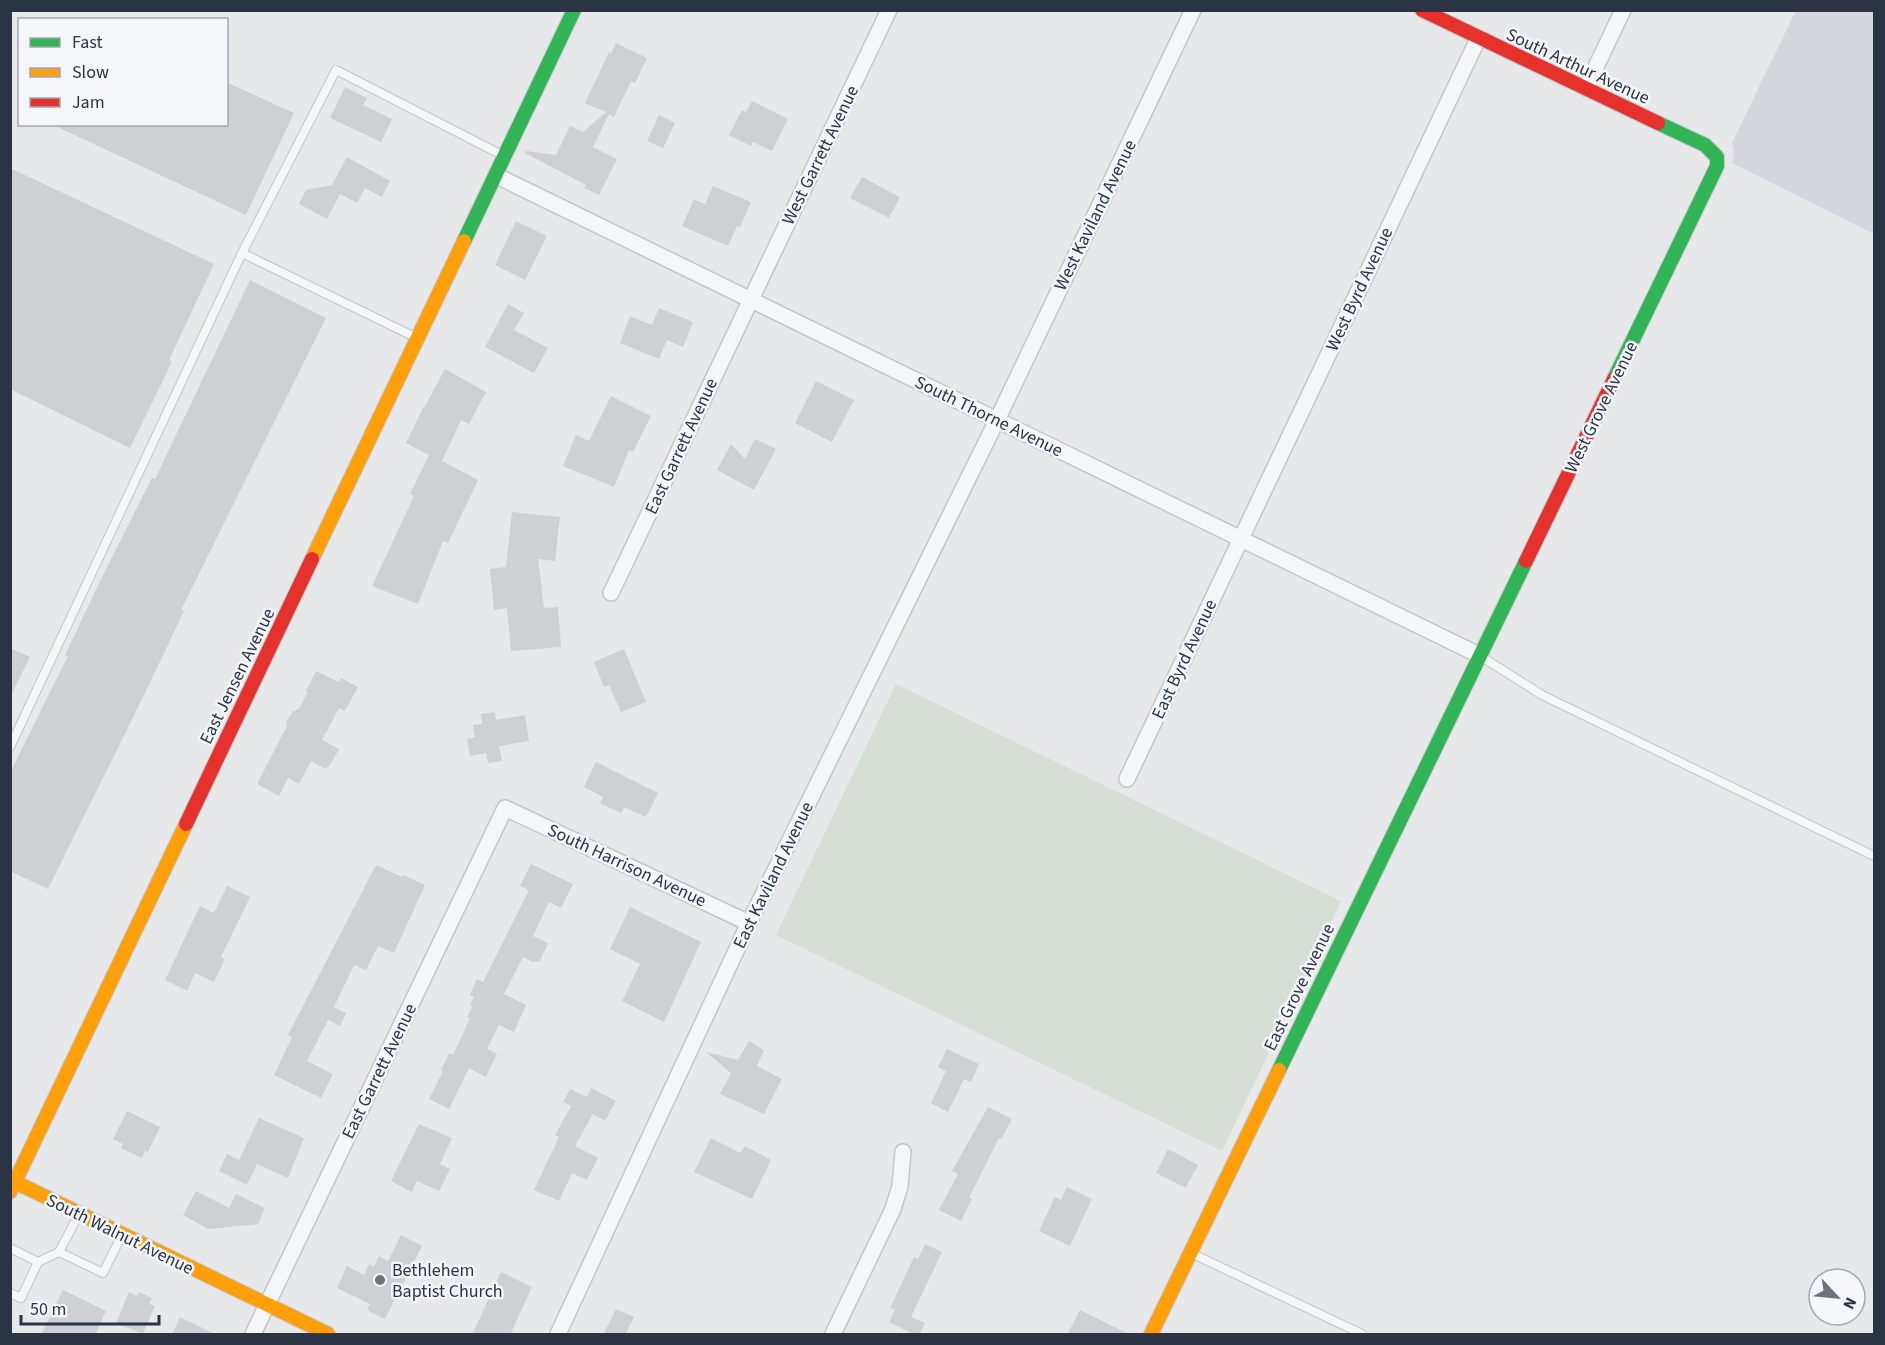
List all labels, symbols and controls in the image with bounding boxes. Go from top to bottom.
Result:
legend [18,18,228,126]
street label: South Arthur Avenue [1502,22,1654,111]
text: Fast [72,30,103,55]
text: Slow [72,60,109,85]
street label: West Garrett Avenue [776,81,865,229]
text: Jam [72,90,105,115]
street label: West Kaviland Avenue [1048,136,1143,295]
street label: West Byrd Avenue [1320,223,1399,355]
street label: West Grove Avenue [1559,337,1644,477]
street label: South Thorne Avenue [911,370,1067,463]
street label: East Garrett Avenue [639,374,724,518]
street label: East Byrd Avenue [1146,595,1223,723]
street label: East Jensen Avenue [194,604,281,748]
street label: East Kaviland Avenue [727,798,820,953]
street label: South Harrison Avenue [543,818,710,913]
street label: East Grove Avenue [1258,919,1341,1055]
street label: East Garrett Avenue [336,999,423,1143]
street label: South Walnut Avenue [42,1188,198,1281]
place label: Bethlehem Baptist Church [392,1258,503,1304]
north arrow [1807,1267,1867,1327]
marker: Bethlehem Baptist Church [373,1273,387,1287]
scale bar [21,1288,159,1326]
text: N [1837,1294,1862,1313]
text: 50 m [30,1297,66,1322]

